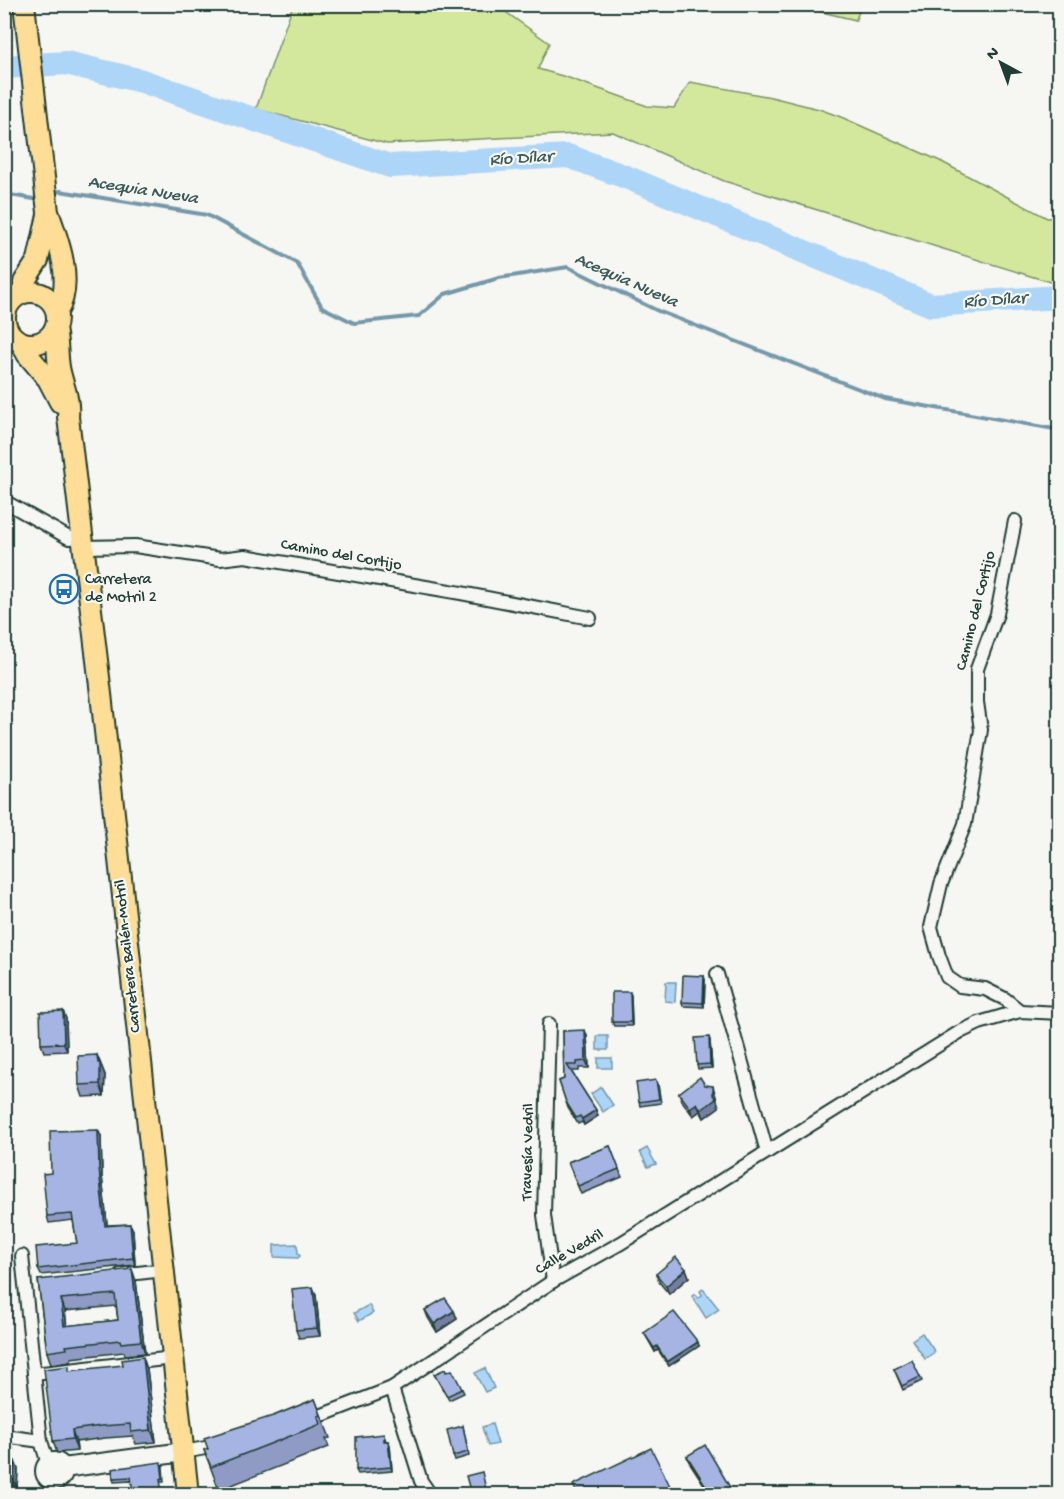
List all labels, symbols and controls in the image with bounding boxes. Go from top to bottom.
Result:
north arrow [971,33,1031,93]
text: N [983,43,1004,65]
water label: Río Dílar [489,147,557,171]
water label: Acequia Nueva [87,172,200,210]
water label: Acequia Nueva [571,249,682,314]
water label: Río Dílar [963,288,1031,314]
street label: Camino del Cortijo [279,536,403,576]
street label: Camino del Cortijo [953,549,1001,673]
place label: Carretera de Motril 2 [85,571,157,608]
bus stop icon: Carretera de Motril 2 [48,573,80,605]
street label: Carretera Bailén-Motril [112,879,146,1033]
street label: Travesía Vedril [519,1103,539,1202]
street label: Calle Vedril [532,1226,608,1280]

